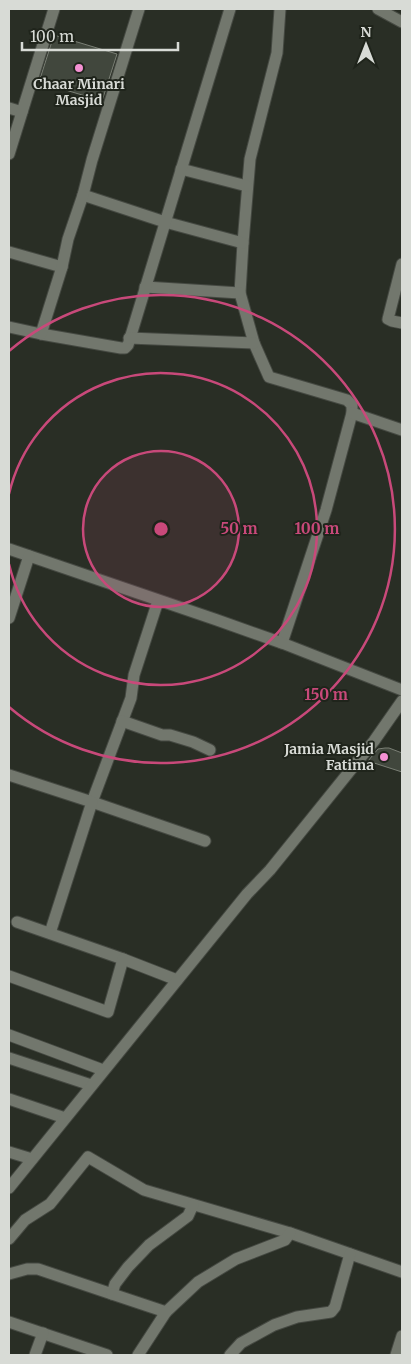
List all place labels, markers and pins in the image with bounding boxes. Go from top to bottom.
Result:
marker: Chaar Minari Masjid [73,62,85,74]
place label: Chaar Minari Masjid [33,75,125,109]
centre of rings [152,520,170,538]
place label: Jamia Masjid Fatima [283,740,374,774]
marker: Jamia Masjid Fatima [378,751,390,763]

